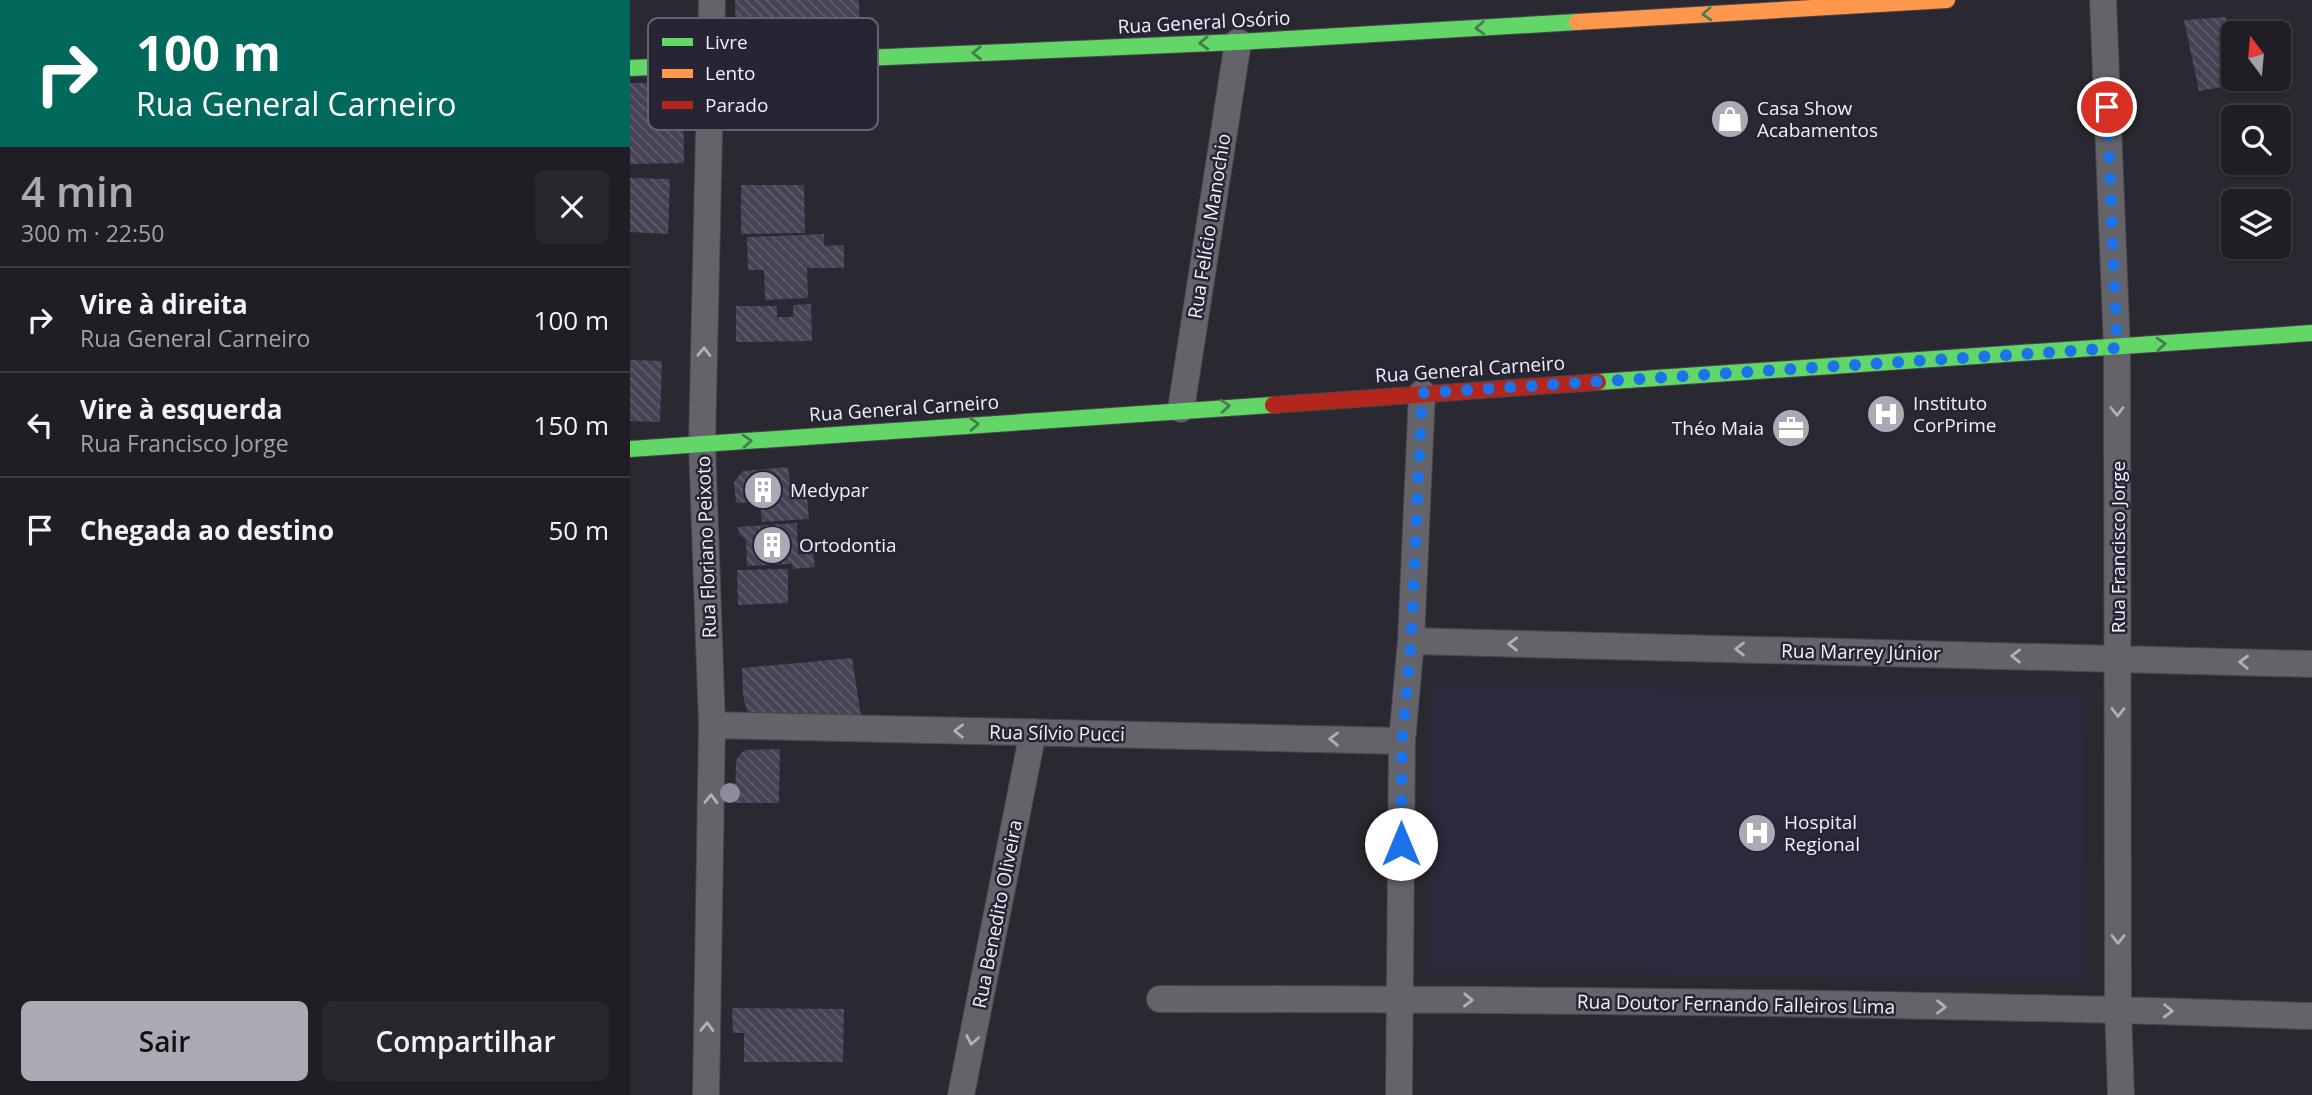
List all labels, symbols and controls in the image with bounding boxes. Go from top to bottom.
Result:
street label: Rua General Osório [1117,4,1291,40]
one-way arrow [1702,6,1713,21]
legend [648,18,878,130]
text: 100 m [136,19,281,85]
one-way arrow [1475,20,1486,35]
north arrow [2221,21,2291,91]
map controls [2221,21,2291,259]
icon: right [21,28,112,119]
text: Livre [705,29,748,55]
one-way arrow [1199,36,1210,51]
one-way arrow [971,45,982,60]
text: Lento [705,60,755,86]
pin [2077,77,2137,137]
text: Rua General Carneiro [136,82,457,125]
icon: arrive [2088,88,2126,126]
text: Parado [705,92,768,118]
place label: Casa Show Acabamentos [1757,95,1878,143]
shop icon: Casa Show Acabamentos [1709,98,1751,140]
button: search [2221,105,2291,175]
street label: Rua Felício Manochio [1182,132,1236,320]
text: 4 min [21,162,134,219]
button: close [535,170,609,244]
button: layers [2221,189,2291,259]
text: 300 m · 22:50 [21,217,164,249]
text: Vire à direita [80,286,248,322]
icon: right [21,301,59,339]
text: 100 m [534,302,609,338]
text: Rua General Carneiro [80,322,310,354]
one-way arrow [2156,337,2167,352]
one-way arrow [696,346,712,356]
street label: Rua General Carneiro [1374,349,1566,389]
street label: Rua General Carneiro [808,388,1000,428]
place label: Instituto CorPrime [1913,390,1996,438]
text: Vire à esquerda [80,391,282,427]
hospital icon: Instituto CorPrime [1865,393,1907,435]
one-way arrow [1220,399,1231,414]
icon: left [21,406,59,444]
one-way arrow [2109,406,2125,417]
text: 150 m [534,407,609,443]
office icon: Théo Maia [1770,407,1812,449]
place label: Théo Maia [1672,415,1764,441]
one-way arrow [969,417,980,432]
text: Rua Francisco Jorge [80,427,289,459]
one-way arrow [742,434,753,449]
street label: Rua Floriano Peixoto [690,455,722,639]
street label: Rua Francisco Jorge [2105,461,2131,633]
building icon: Medypar [742,469,784,511]
place label: Medypar [790,477,869,503]
icon: arrive [21,511,59,549]
text: Chegada ao destino [80,512,334,548]
text: 50 m [548,512,609,548]
building icon: Ortodontia [751,524,793,566]
place label: Ortodontia [799,532,897,558]
one-way arrow [1507,636,1518,651]
street label: Rua Marrey Júnior [1781,638,1941,666]
one-way arrow [1734,642,1745,657]
one-way arrow [2011,648,2021,664]
one-way arrow [2238,654,2249,670]
one-way arrow [2110,707,2126,718]
street label: Rua Sílvio Pucci [989,719,1125,747]
one-way arrow [954,723,965,738]
one-way arrow [1328,731,1338,747]
one-way arrow [703,794,719,804]
position arrow [1364,807,1438,881]
place label: Hospital Regional [1784,809,1860,857]
hospital icon: Hospital Regional [1736,812,1778,854]
street label: Rua Benedito Oliveira [966,818,1028,1010]
one-way arrow [2110,935,2126,945]
street label: Rua Doutor Fernando Falleiros Lima [1577,988,1895,1020]
one-way arrow [1464,992,1474,1008]
one-way arrow [1935,999,1946,1014]
button: Sair [21,1001,308,1081]
button: Compartilhar [322,1001,609,1081]
one-way arrow [2163,1003,2174,1018]
one-way arrow [700,1021,715,1032]
one-way arrow [966,1034,981,1046]

